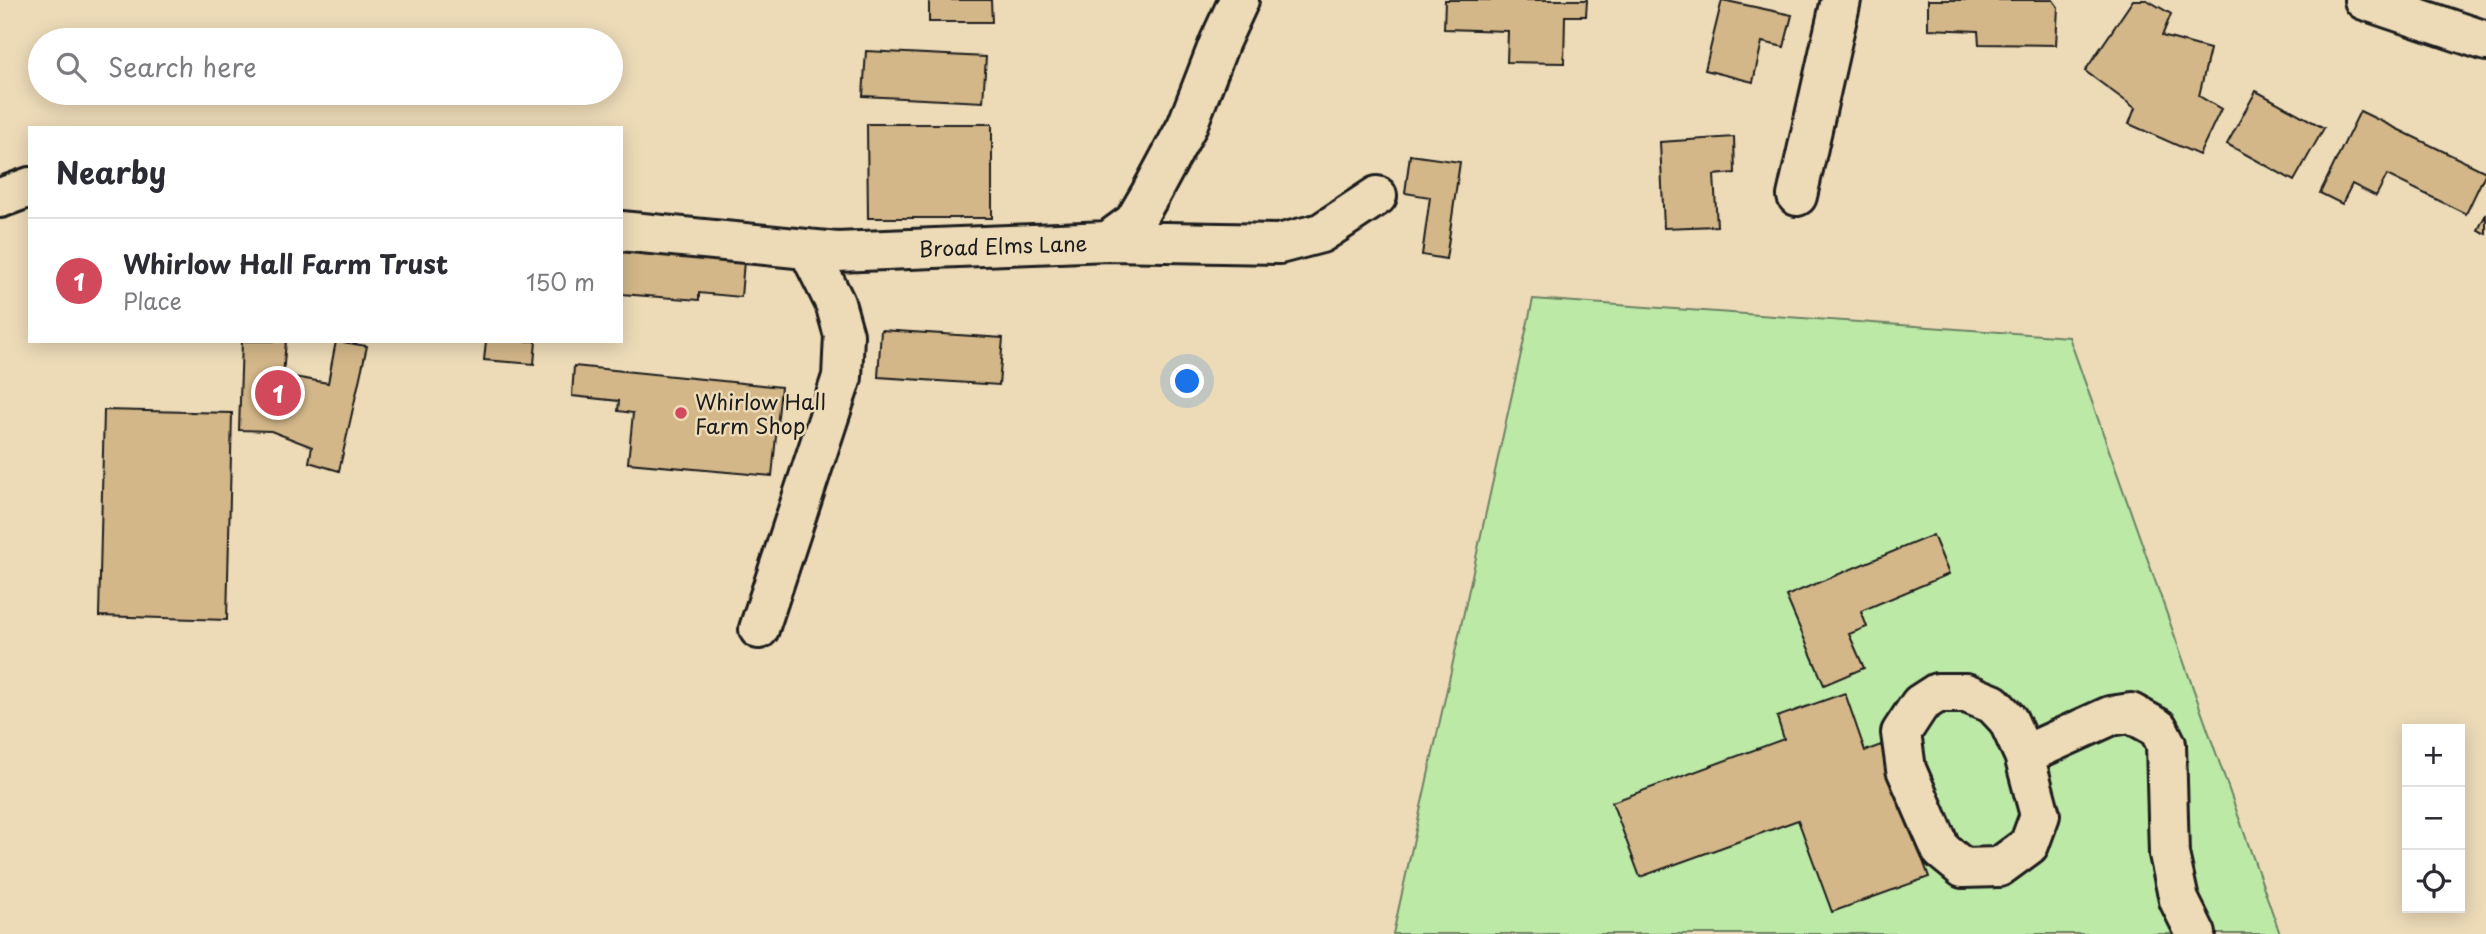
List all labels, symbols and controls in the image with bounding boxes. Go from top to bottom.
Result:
search box [28,28,623,105]
text: Search here [108,47,257,86]
icon: search [52,48,90,86]
text: Nearby [56,149,166,194]
street label: Broad Elms Lane [918,226,1088,264]
text: Whirlow Hall Farm Trust [123,244,448,283]
text: 1 [74,264,85,299]
text: 150 m [526,264,595,299]
text: Place [123,283,182,318]
your location [1170,364,1204,398]
pin: 1 [255,367,301,419]
place label: Whirlow Hall Farm Shop [695,385,826,441]
marker: Whirlow Hall Farm Shop [673,405,689,421]
map controls [2402,724,2465,913]
button: + [2402,724,2465,787]
button: − [2402,787,2465,850]
button: locate [2402,850,2465,913]

